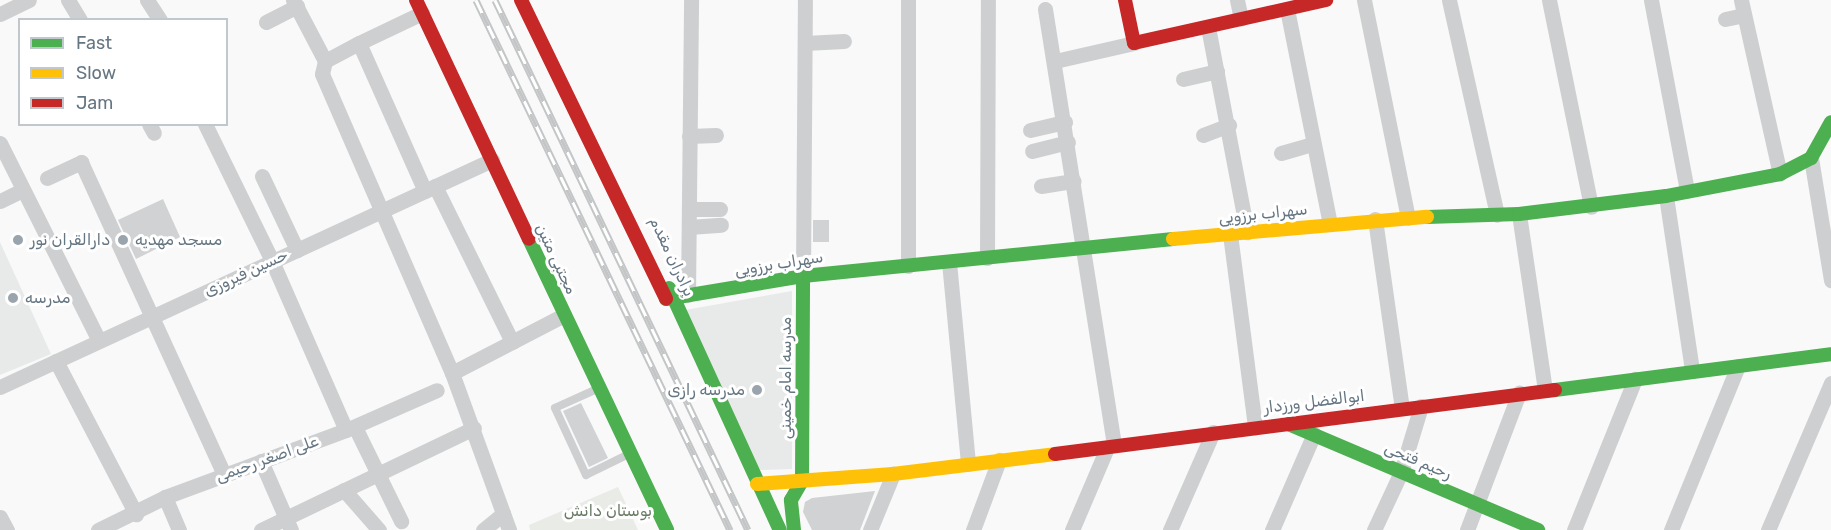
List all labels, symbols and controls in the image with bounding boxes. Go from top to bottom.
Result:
legend [18,18,228,126]
text: Fast [76,32,112,54]
text: Slow [76,62,116,84]
text: Jam [76,92,113,114]
street label: سهراب برزویی [1218,200,1308,228]
street label: برادران مقدم [645,214,699,300]
street label: مجتبی متین [531,221,581,297]
place label: دارالقران نور [30,230,110,250]
place label: مسجد مهدیه [135,230,222,250]
marker: دارالقران نور [11,233,25,247]
marker: مسجد مهدیه [116,233,130,247]
street label: حسین فیروزی [201,245,291,301]
street label: سهراب برزویی [733,248,825,280]
place label: مدرسه [25,288,70,308]
marker: مدرسه [6,291,20,305]
street label: مدرسه امام خمینی [776,317,796,439]
place label: مدرسه رازی [668,380,745,400]
marker: مدرسه رازی [750,383,764,397]
street label: ابوالفضل ورزدار [1262,386,1366,418]
street label: علی اصغر رحیمی [213,432,321,486]
street label: رحیم فتحی [1381,438,1455,484]
park label: بوستان دانش [564,501,652,521]

